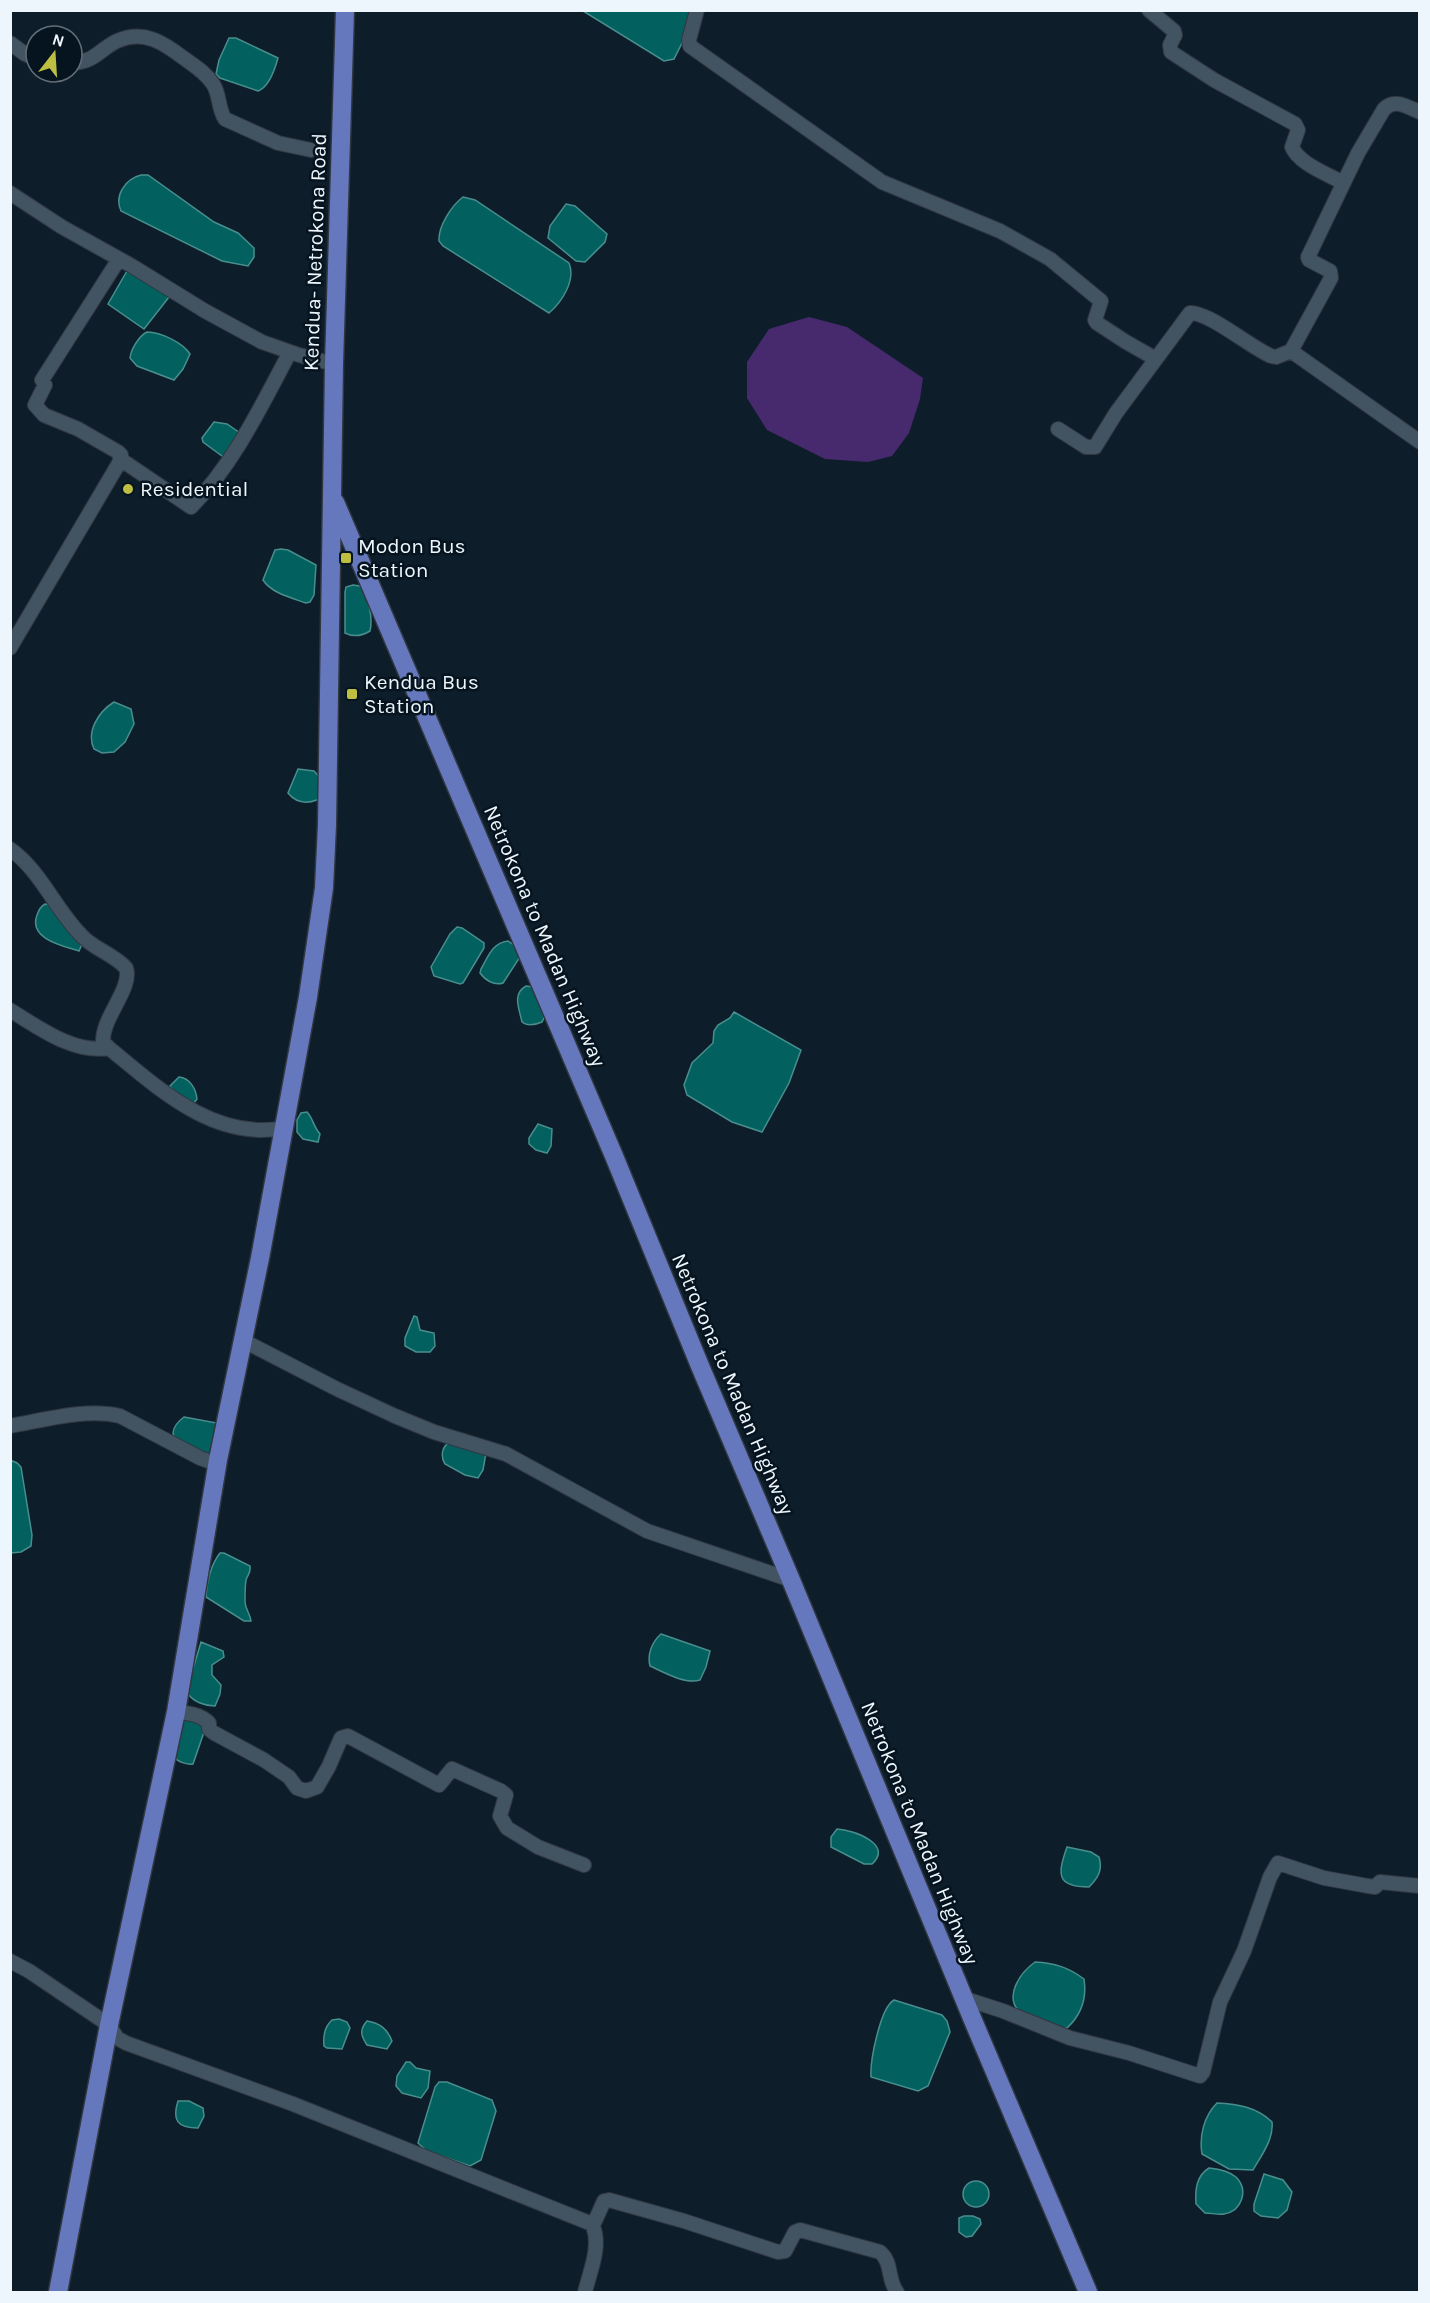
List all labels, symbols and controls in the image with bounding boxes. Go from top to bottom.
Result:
north arrow [24,24,84,84]
text: N [50,29,67,51]
street label: Kendua- Netrokona Road [299,133,331,371]
place label: Residential [140,477,248,501]
marker: Residential [121,482,135,496]
place label: Modon Bus Station [358,534,466,582]
marker: Modon Bus Station [339,551,353,565]
place label: Kendua Bus Station [364,670,479,718]
marker: Kendua Bus Station [345,687,359,701]
street label: Netrokona to Madan Highway [479,802,611,1070]
street label: Netrokona to Madan Highway [667,1250,799,1518]
street label: Netrokona to Madan Highway [856,1698,984,1968]

